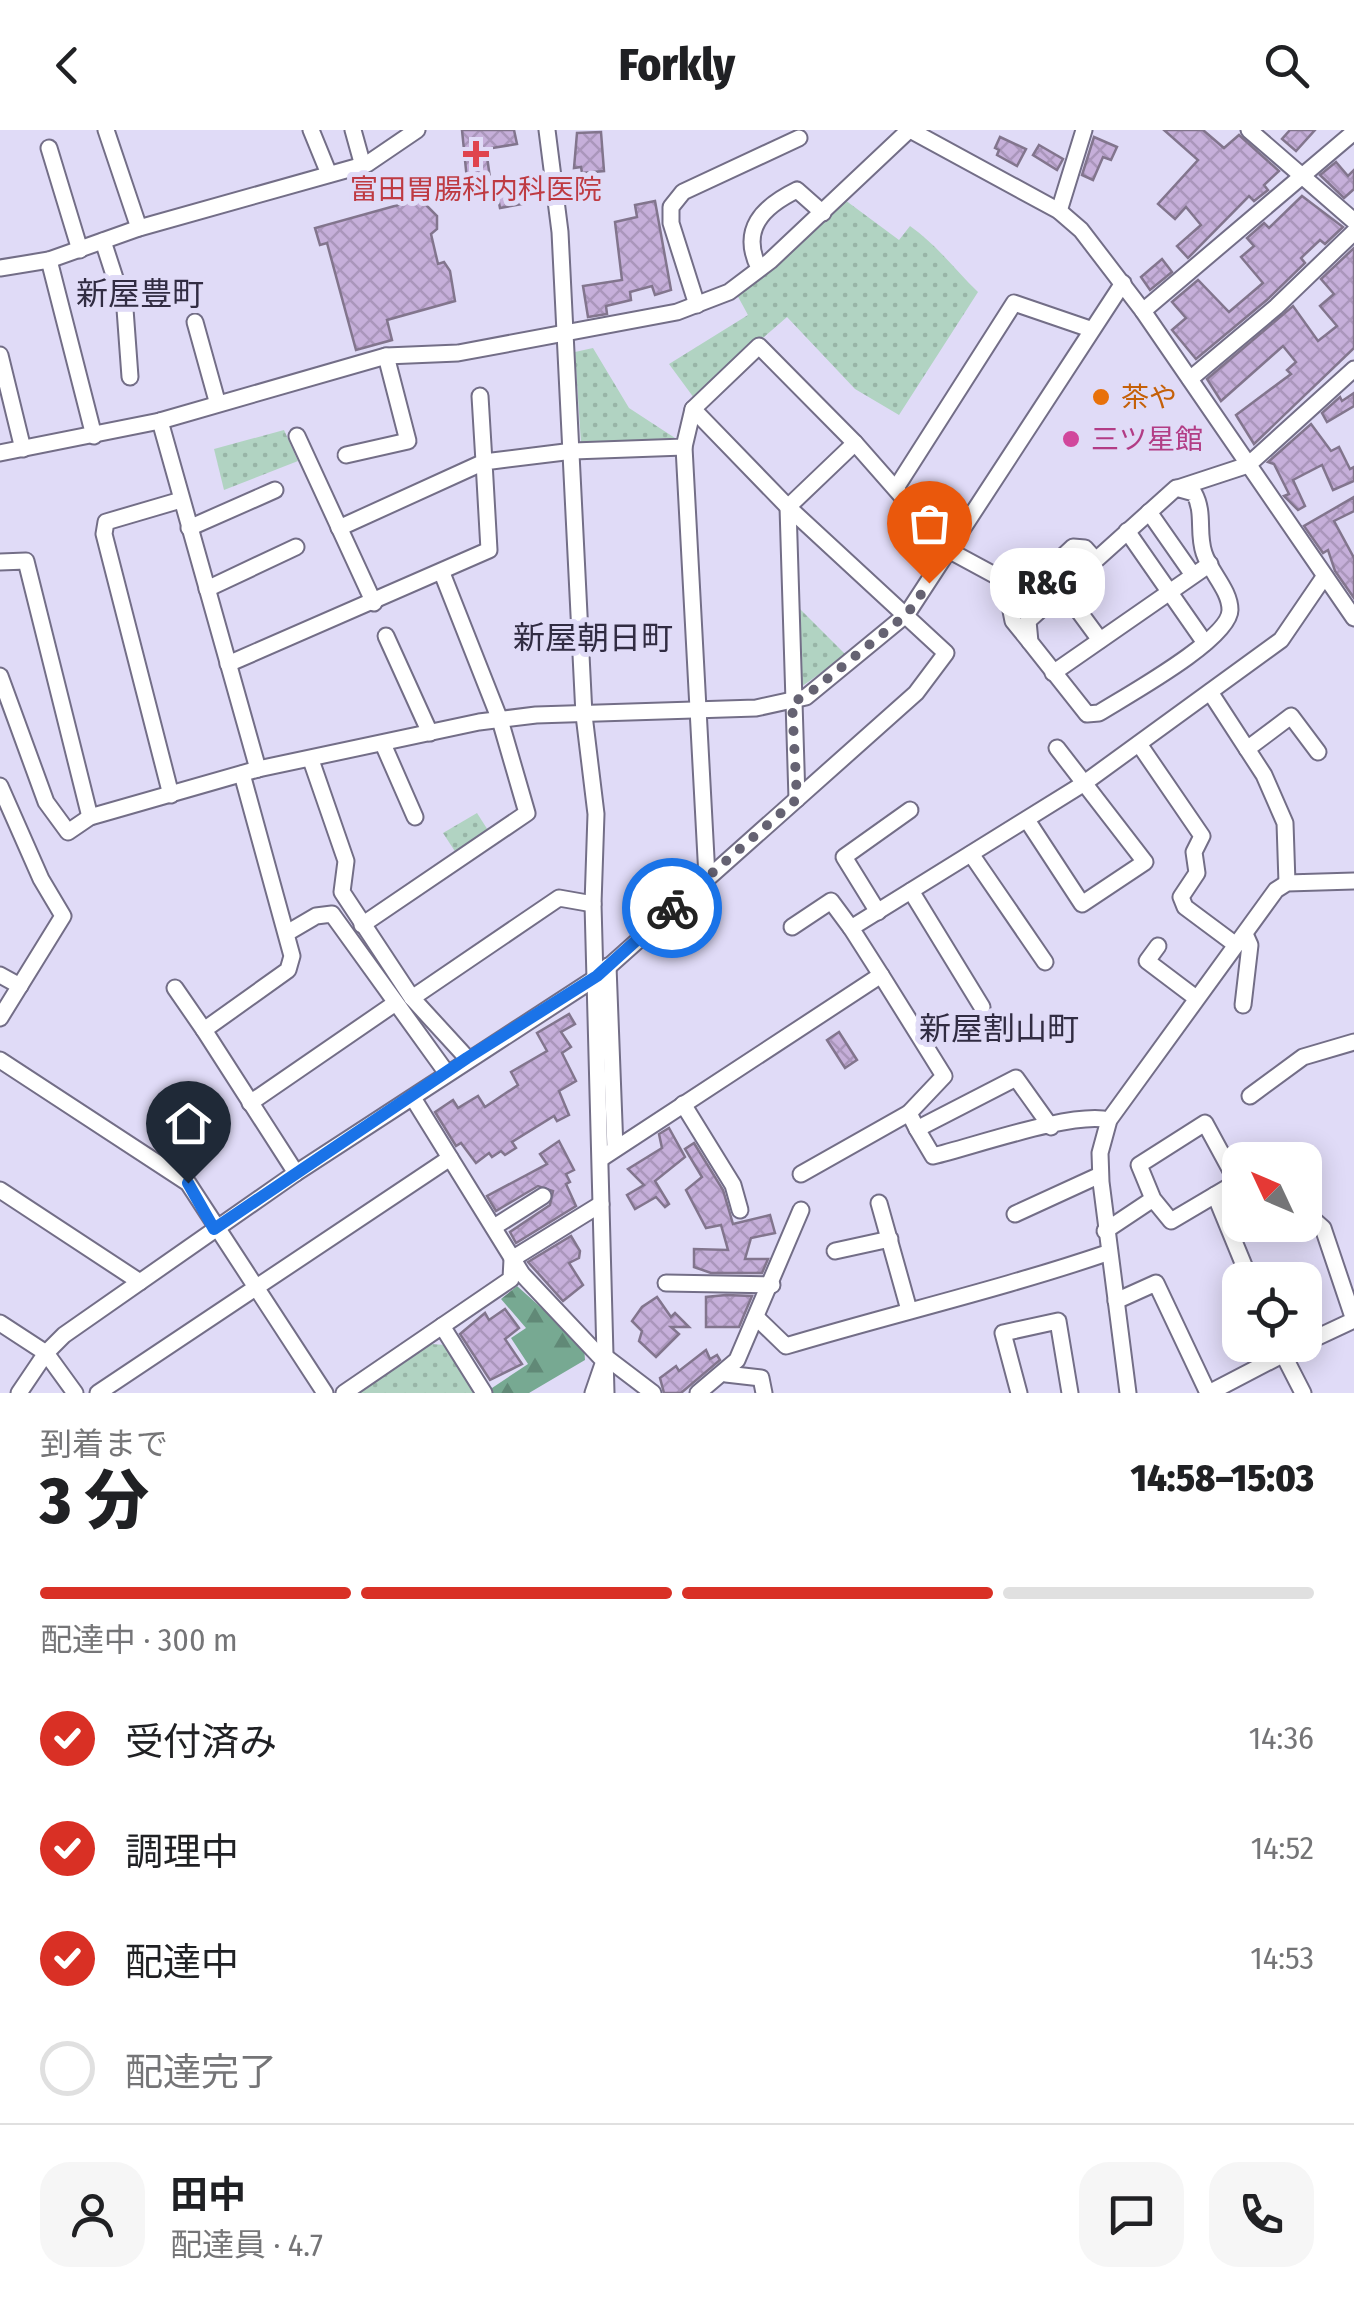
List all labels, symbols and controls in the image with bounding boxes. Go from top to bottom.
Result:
icon: back [40,38,95,93]
text: Forkly [619,38,735,92]
icon: search [1259,38,1314,93]
marker: 富田胃腸科内科医院 [463,141,489,167]
place label: 富田胃腸科内科医院 [350,173,602,206]
district label: 新屋豊町 [76,275,204,313]
place label: 茶や [1121,381,1177,414]
marker: 茶や [1090,386,1112,408]
place label: 三ツ星館 [1091,423,1203,456]
marker: 三ツ星館 [1060,428,1082,450]
pin [887,481,972,584]
icon: bag [902,496,957,551]
callout: R&G [989,548,1104,618]
text: R&G [1018,564,1077,602]
district label: 新屋朝日町 [513,619,673,657]
courier [622,858,722,958]
icon: bike [645,881,700,936]
district label: 新屋割山町 [919,1010,1079,1048]
pin [146,1081,231,1184]
icon: home [161,1096,216,1151]
north arrow [1222,1142,1322,1242]
map controls [1222,1142,1322,1362]
button: locate [1222,1262,1322,1362]
text: 到着まで [40,1425,168,1463]
text: 14:58–15:03 [1130,1455,1314,1501]
text: 3 分 [40,1462,149,1540]
text: 配達中 · 300 m [40,1621,238,1659]
icon: check [40,1711,95,1766]
text: 受付済み [125,1719,277,1765]
text: 14:36 [1249,1719,1314,1757]
icon: check [40,1821,95,1876]
text: 調理中 [125,1829,239,1875]
text: 14:52 [1251,1829,1314,1867]
icon: check [40,1931,95,1986]
text: 配達中 [125,1939,239,1985]
text: 14:53 [1250,1939,1314,1977]
text: 配達完了 [125,2049,277,2095]
button: person [40,2162,145,2267]
button: chat [1079,2162,1184,2267]
button: phone [1209,2162,1314,2267]
text: 田中 [170,2172,246,2218]
text: 配達員 · 4.7 [170,2226,323,2264]

